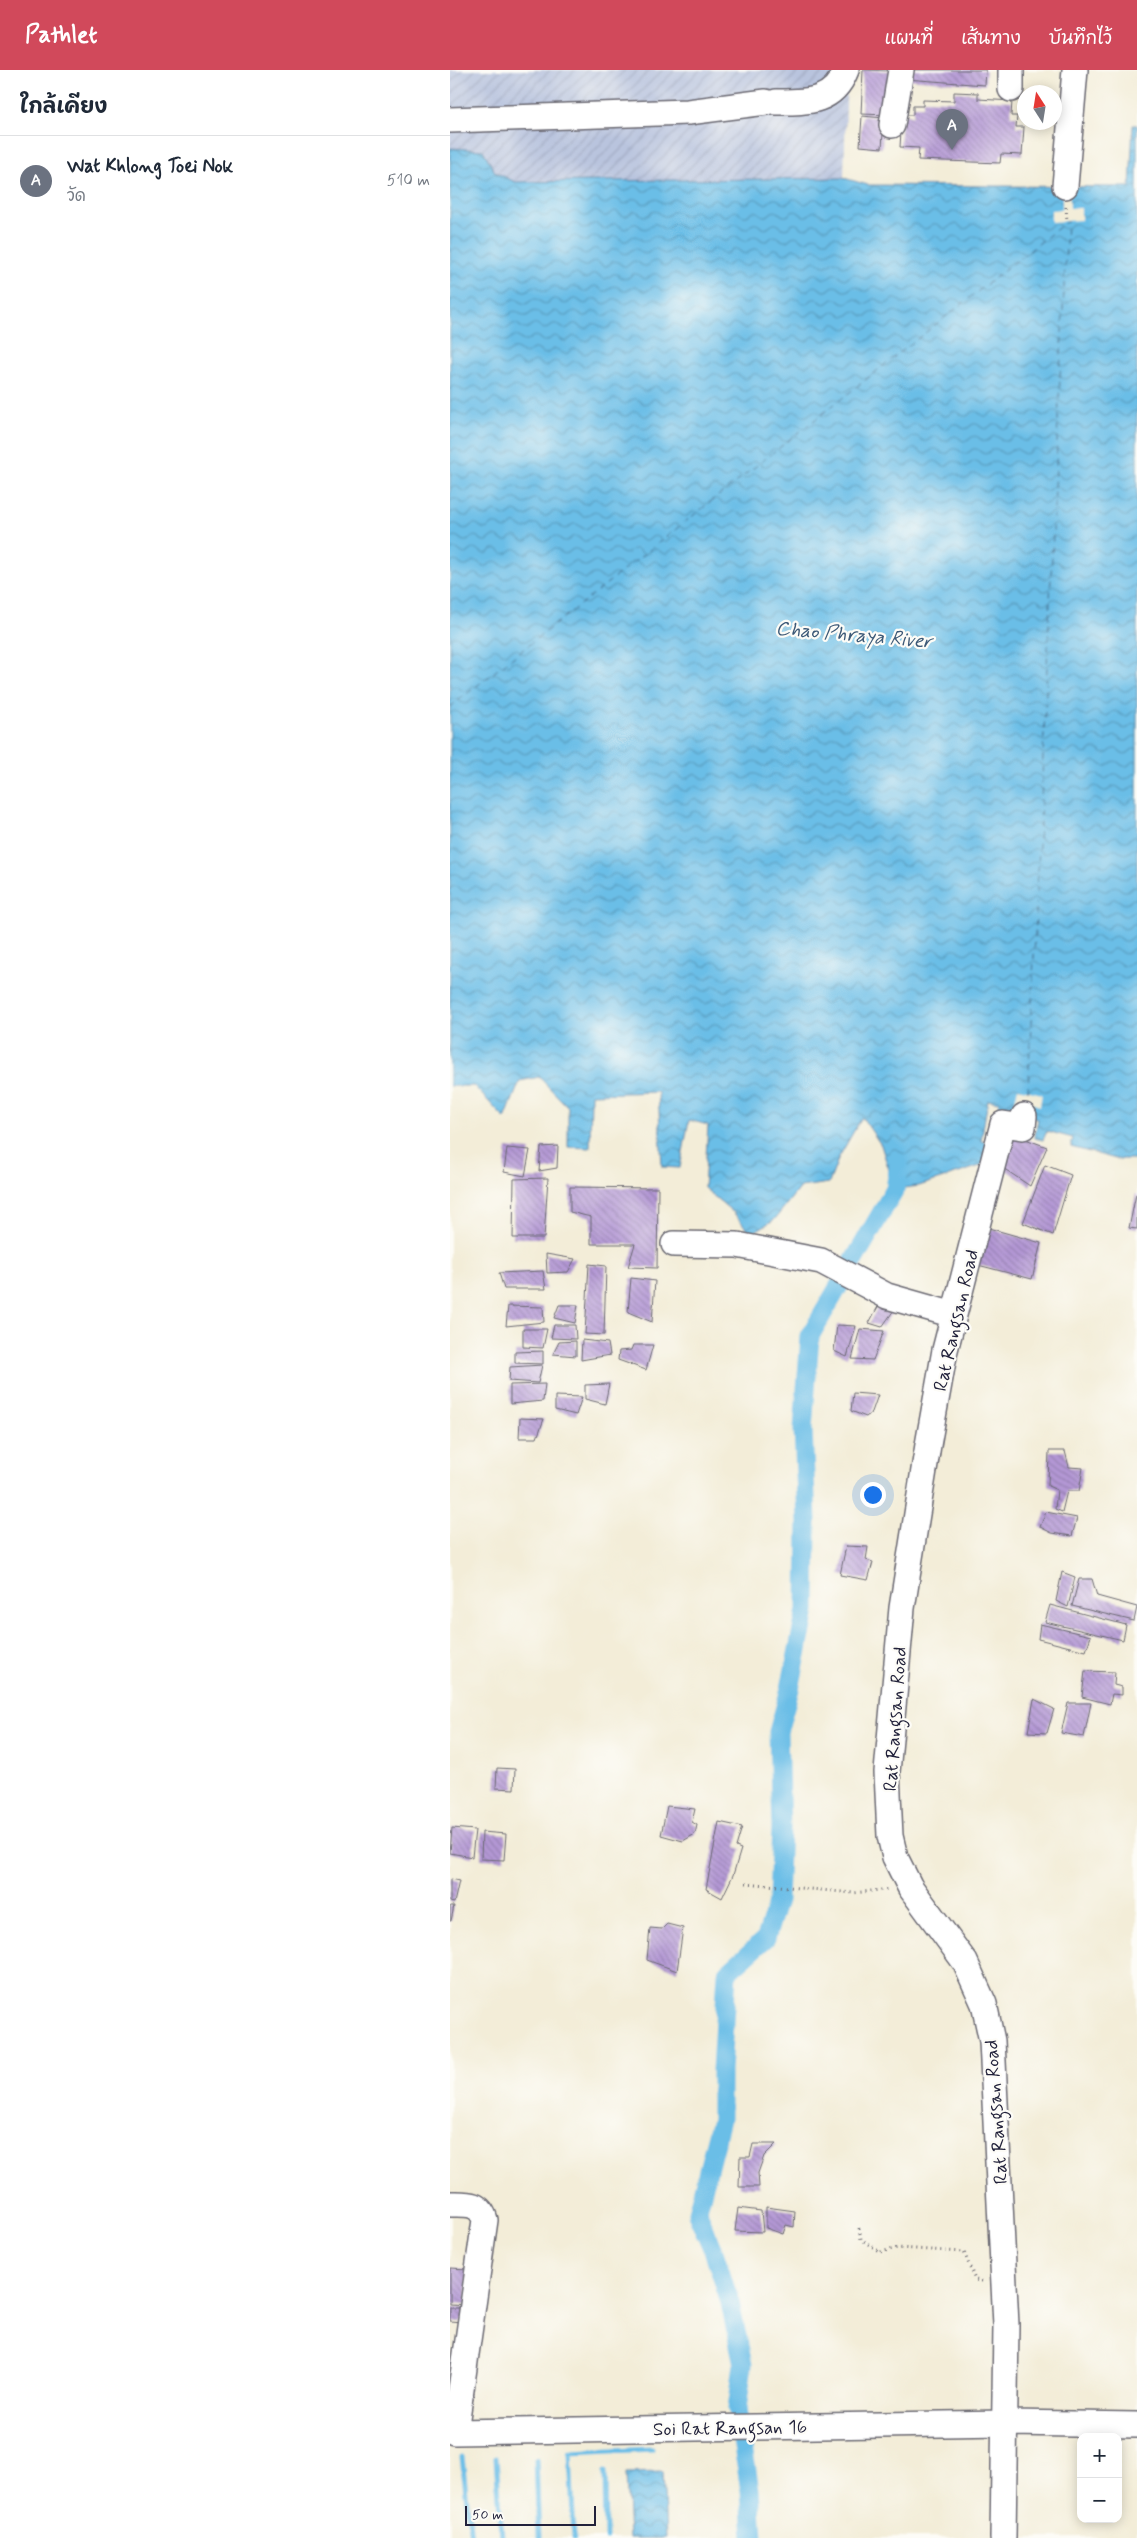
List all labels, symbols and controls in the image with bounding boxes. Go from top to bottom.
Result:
text: Pathlet [25,20,97,51]
text: แผนที่ [885,27,933,51]
text: เส้นทาง [961,27,1021,51]
text: บันทึกไว้ [1049,27,1112,51]
north arrow [1017,85,1062,130]
text: ใกล้เคียง [20,93,107,121]
pin: A [936,109,968,150]
text: Wat Khlong Toei Nok [67,154,233,179]
text: A [31,170,41,191]
text: 510 m [387,170,430,191]
text: วัด [67,186,86,207]
water label: Chao Phraya River [775,615,936,656]
street label: Rat Rangsan Road [928,1247,988,1394]
your location [860,1482,886,1508]
street label: Rat Rangsan Road [878,1646,916,1792]
street label: Rat Rangsan Road [979,2039,1017,2185]
street label: Soi Rat Rangsan 16 [653,2415,807,2445]
map controls [1077,2433,1122,2523]
button: + [1077,2433,1122,2478]
button: − [1077,2478,1122,2523]
scale bar [465,2503,596,2526]
text: 50 m [472,2506,503,2524]

